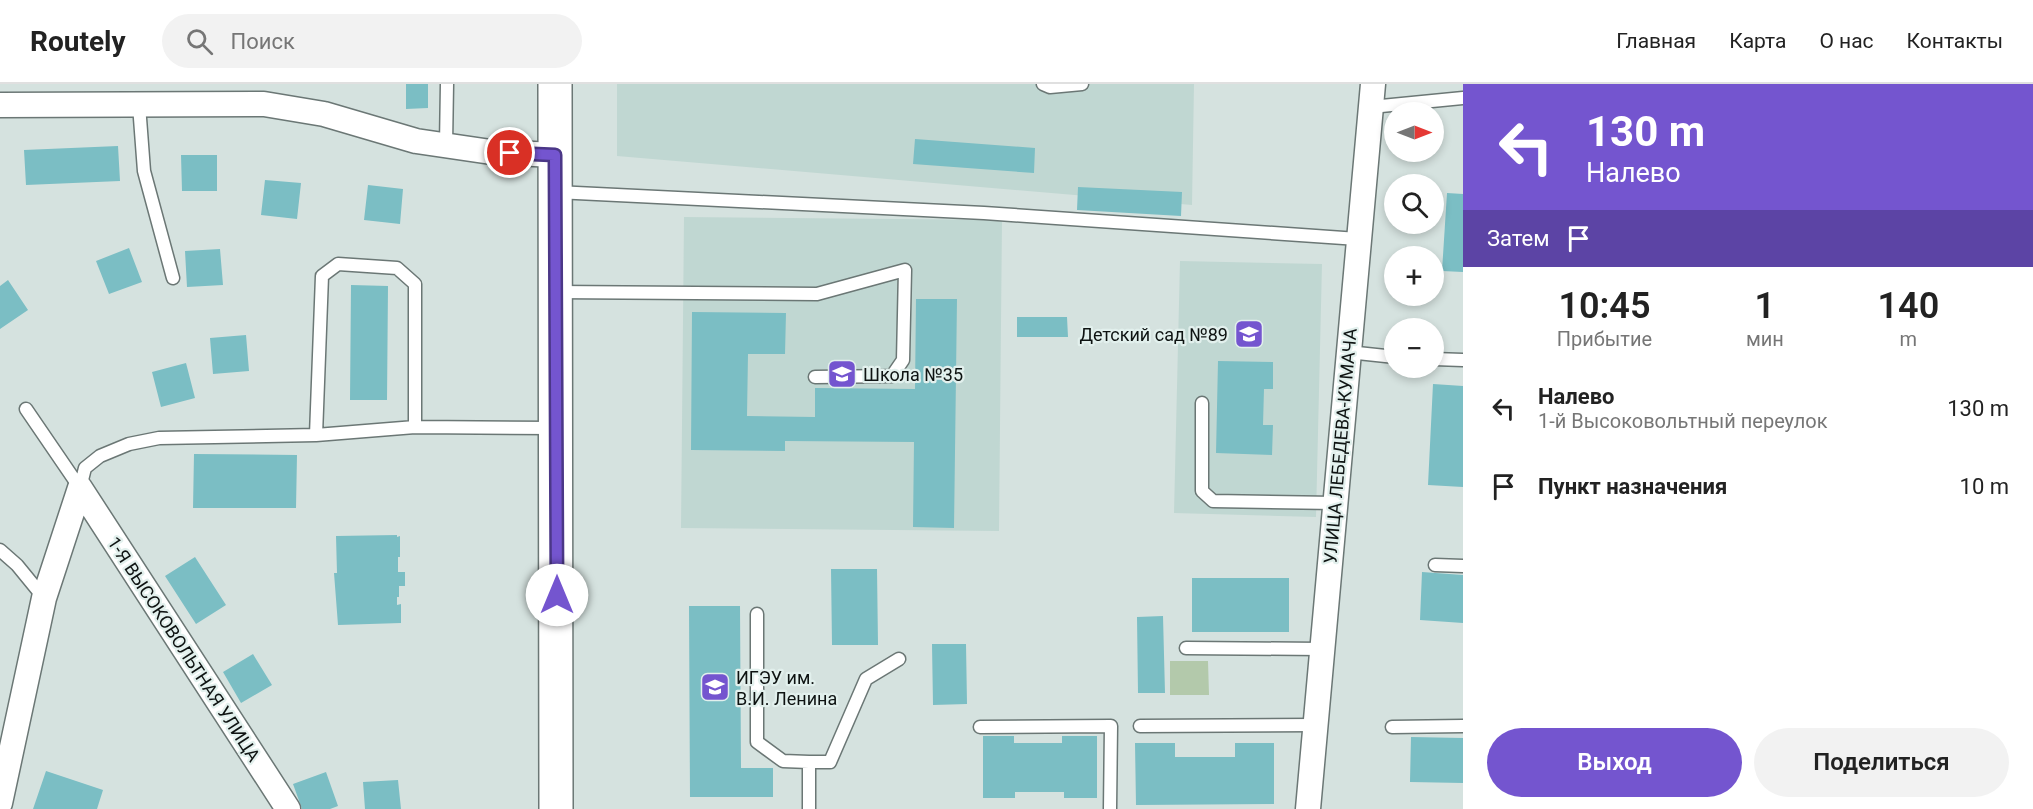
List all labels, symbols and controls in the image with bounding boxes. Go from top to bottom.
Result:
search box [162,14,582,68]
text: Routely [30,25,126,58]
icon: search [183,25,216,58]
text: Поиск [231,29,295,54]
text: Главная [1616,29,1696,53]
text: Карта [1729,29,1786,53]
text: О нас [1819,29,1874,53]
text: Контакты [1907,29,2003,53]
north arrow [1384,102,1444,162]
map controls [1384,102,1444,378]
text: 130 m [1586,107,1705,156]
icon: left [1487,108,1565,186]
pin [484,127,535,178]
icon: arrive [493,136,526,169]
text: Налево [1586,157,1681,189]
button: search [1384,174,1444,234]
icon: arrive [1562,222,1595,255]
text: Затем [1487,226,1550,251]
button: + [1384,246,1444,306]
text: 10:45 [1558,285,1650,327]
text: 1 [1755,285,1775,327]
text: 140 [1878,285,1939,327]
school or university icon: Детский сад №89 [1233,318,1265,350]
button: − [1384,318,1444,378]
place label: Детский сад №89 [1079,324,1228,345]
street label: УЛИЦА ЛЕБЕДЕВА-КУМАЧА [1319,327,1361,565]
text: Прибытие [1557,327,1652,351]
text: мин [1746,327,1784,351]
text: m [1900,327,1917,351]
school or university icon: Школа №35 [826,358,858,390]
place label: Школа №35 [863,364,963,385]
text: Налево [1538,384,1615,409]
icon: left [1487,392,1520,425]
text: 130 m [1947,396,2009,421]
text: 1-й Высоковольтный переулок [1538,409,1827,433]
icon: arrive [1487,470,1520,503]
text: Пункт назначения [1538,474,1727,499]
text: 10 m [1960,474,2009,499]
street label: 1-Я ВЫСОКОВОЛЬТНАЯ УЛИЦА [103,533,265,765]
position arrow [525,563,589,627]
place label: ИГЭУ им. В.И. Ленина [736,667,837,709]
school or university icon: ИГЭУ им. В.И. Ленина [699,671,731,703]
button: Выход [1487,728,1742,797]
button: Поделиться [1754,728,2009,797]

